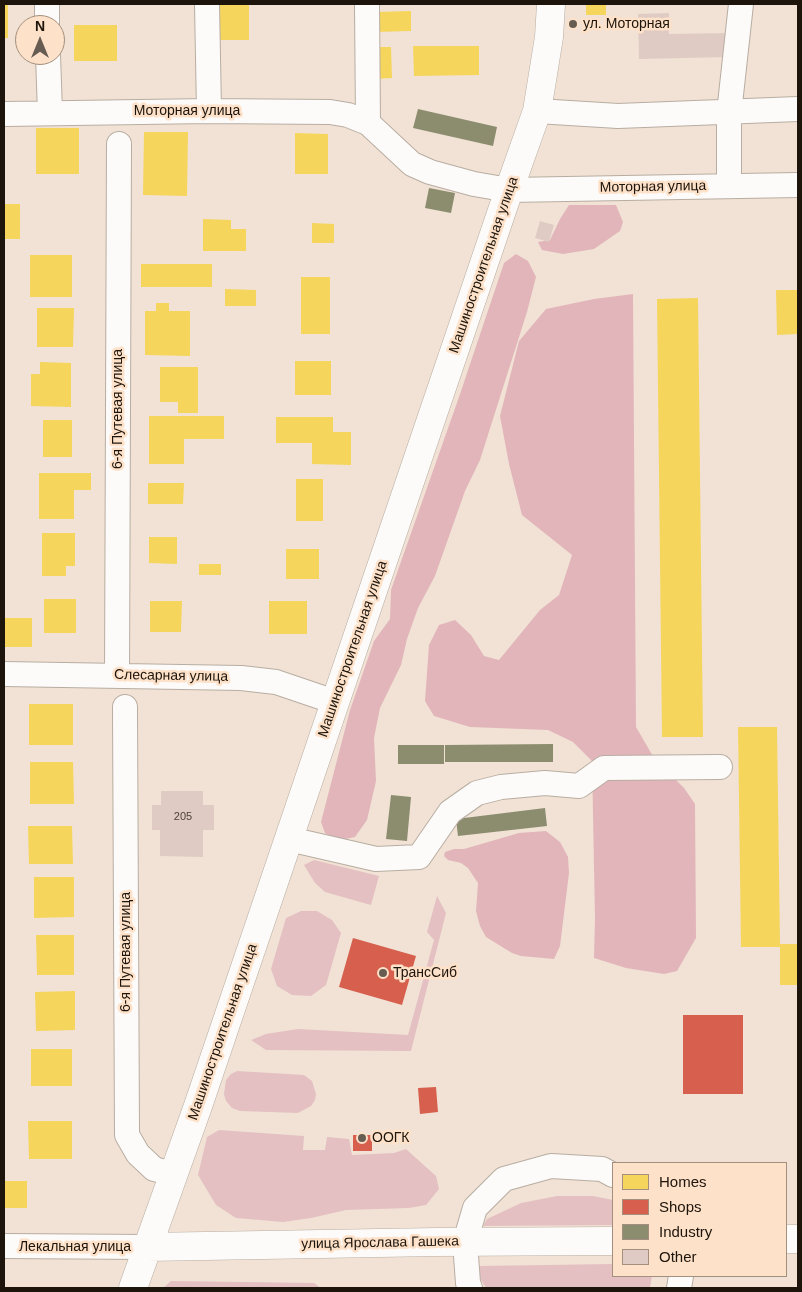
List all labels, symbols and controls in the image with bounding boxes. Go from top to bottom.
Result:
north arrow [15,15,65,65]
place label: ул. Моторная [583,16,670,32]
text: N [35,18,45,34]
marker: ул. Моторная [567,18,579,30]
street label: Моторная улица [134,103,240,119]
street label: Машиностроительная улица [446,175,522,355]
street label: Моторная улица [600,178,706,196]
street label: 6-я Путевая улица [110,349,126,469]
street label: Машиностроительная улица [315,559,391,739]
street label: Слесарная улица [114,667,228,685]
house number: 205 [174,810,192,824]
street label: 6-я Путевая улица [118,892,134,1012]
street label: Машиностроительная улица [185,942,261,1122]
place label: ТрансСиб [393,965,457,981]
marker: ТрансСиб [377,967,389,979]
place label: ООГК [372,1130,410,1146]
marker: ООГК [356,1132,368,1144]
legend [612,1162,787,1277]
text: Homes [659,1173,707,1190]
text: Shops [659,1198,702,1215]
text: Industry [659,1223,712,1240]
street label: улица Ярослава Гашека [301,1233,459,1253]
street label: Лекальная улица [19,1239,131,1255]
text: Other [659,1248,697,1265]

